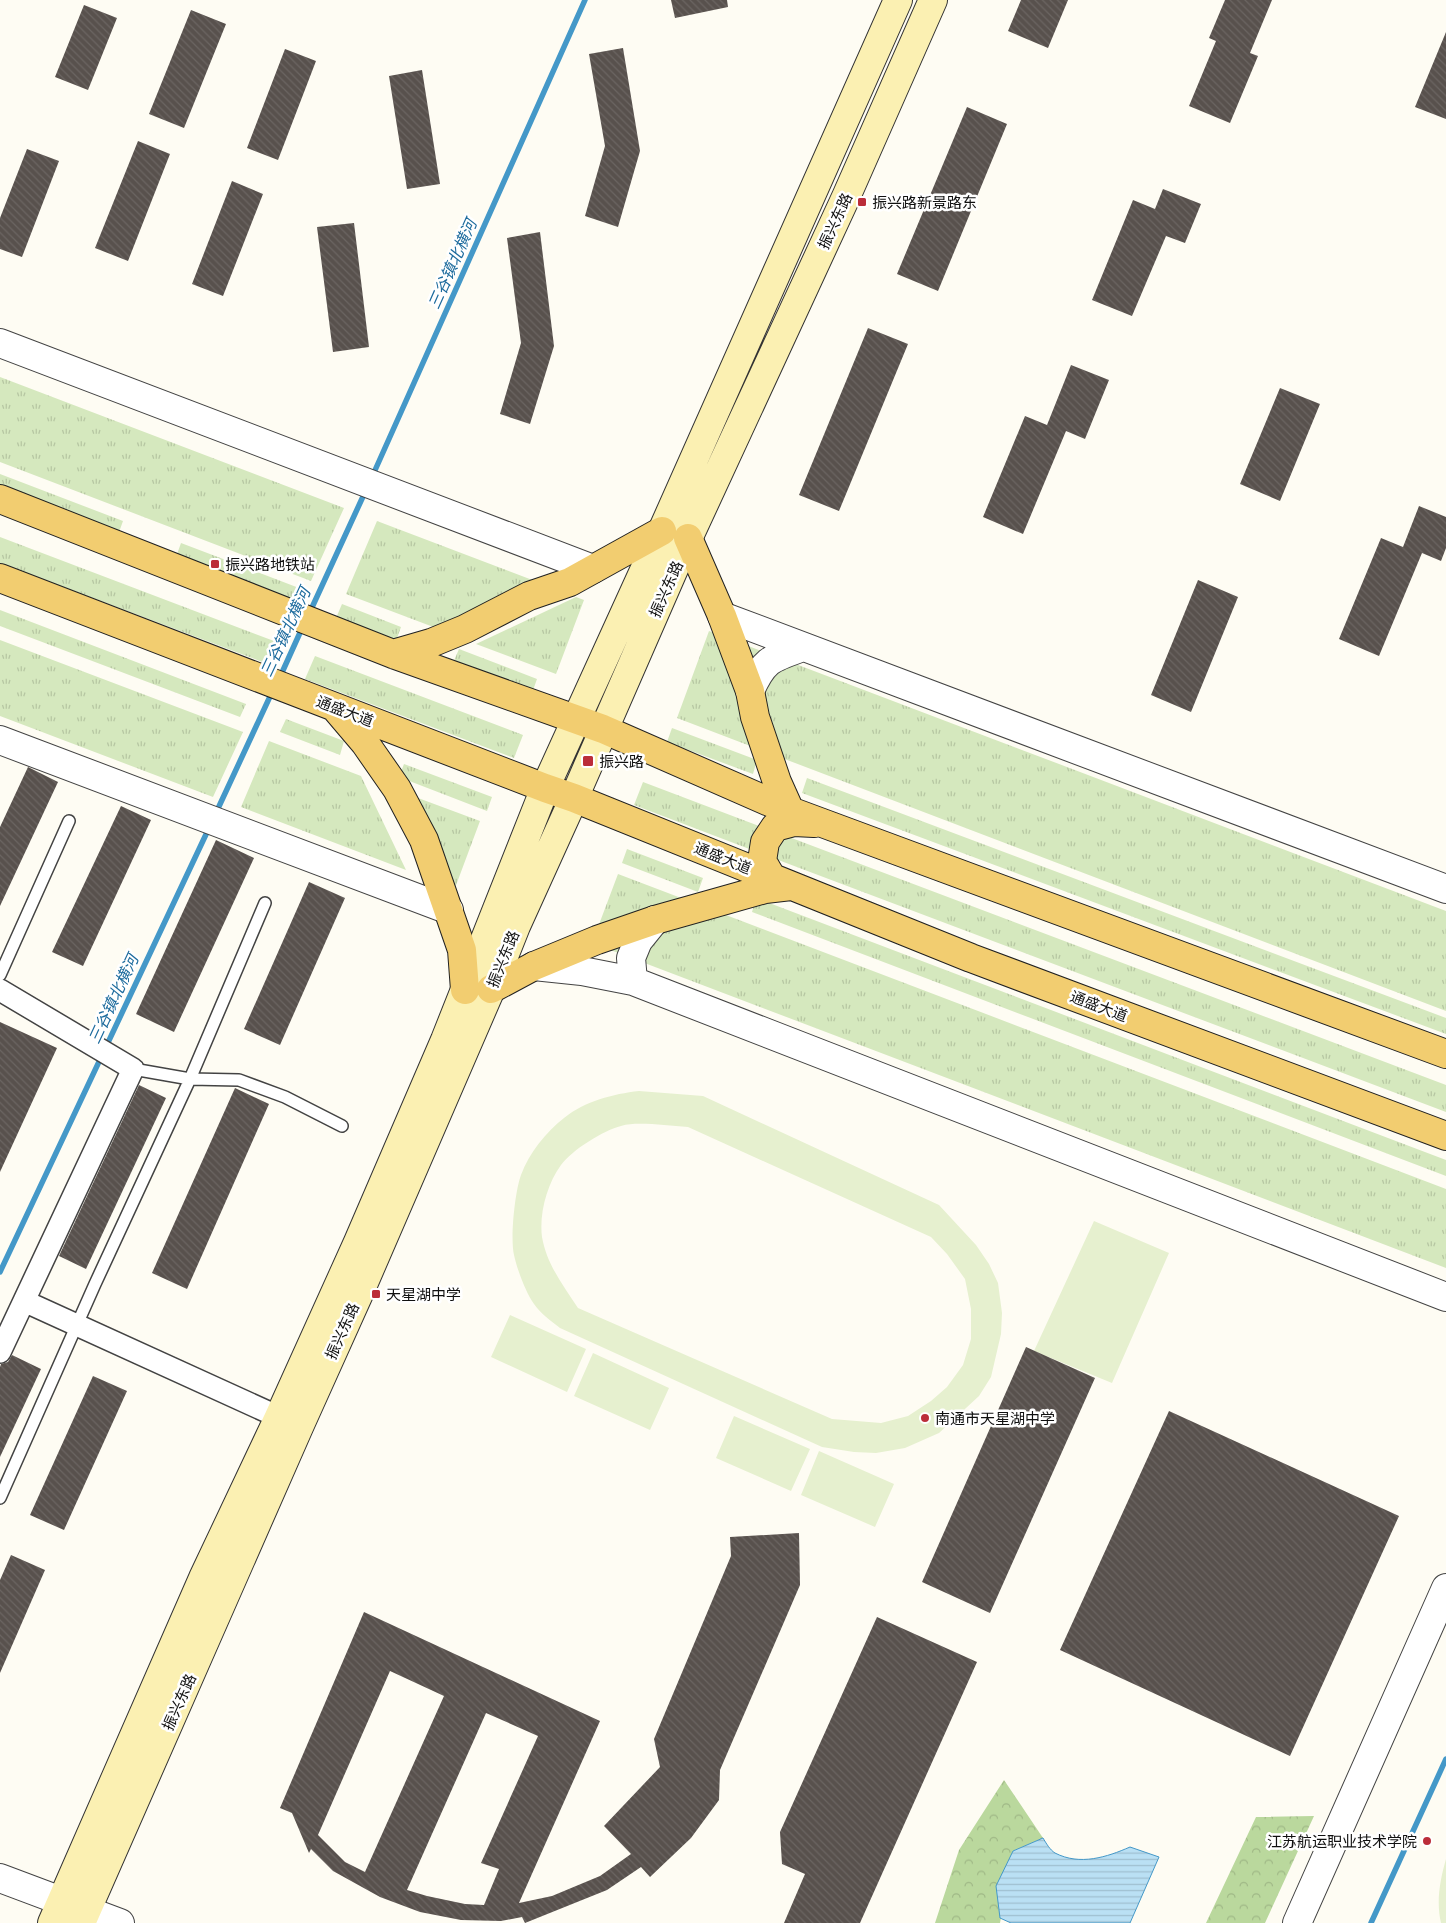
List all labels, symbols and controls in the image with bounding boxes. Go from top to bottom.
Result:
street label: 振兴东路 [813,189,857,253]
place label: 振兴路新景路东 [872,192,977,213]
marker: 振兴路新景路东 [856,196,868,208]
water label: 三谷镇北横河 [422,213,483,312]
place label: 振兴路地铁站 [225,554,315,575]
street label: 振兴东路 [644,557,688,621]
marker: 振兴路地铁站 [209,558,221,570]
water label: 三谷镇北横河 [255,581,317,680]
street label: 通盛大道 [313,690,377,732]
place label: 振兴路 [599,751,644,772]
marker: 振兴路 [581,754,595,768]
street label: 通盛大道 [691,837,755,879]
street label: 振兴东路 [482,927,524,991]
water label: 三谷镇北横河 [83,948,145,1047]
street label: 通盛大道 [1067,985,1131,1027]
place label: 天星湖中学 [386,1284,461,1305]
marker: 天星湖中学 [370,1288,382,1300]
street label: 振兴东路 [320,1299,364,1363]
place label: 南通市天星湖中学 [935,1408,1055,1429]
marker: 南通市天星湖中学 [919,1412,931,1424]
street label: 振兴东路 [157,1670,201,1734]
place label: 江苏航运职业技术学院 [1267,1831,1417,1852]
marker: 江苏航运职业技术学院 [1421,1835,1433,1847]

